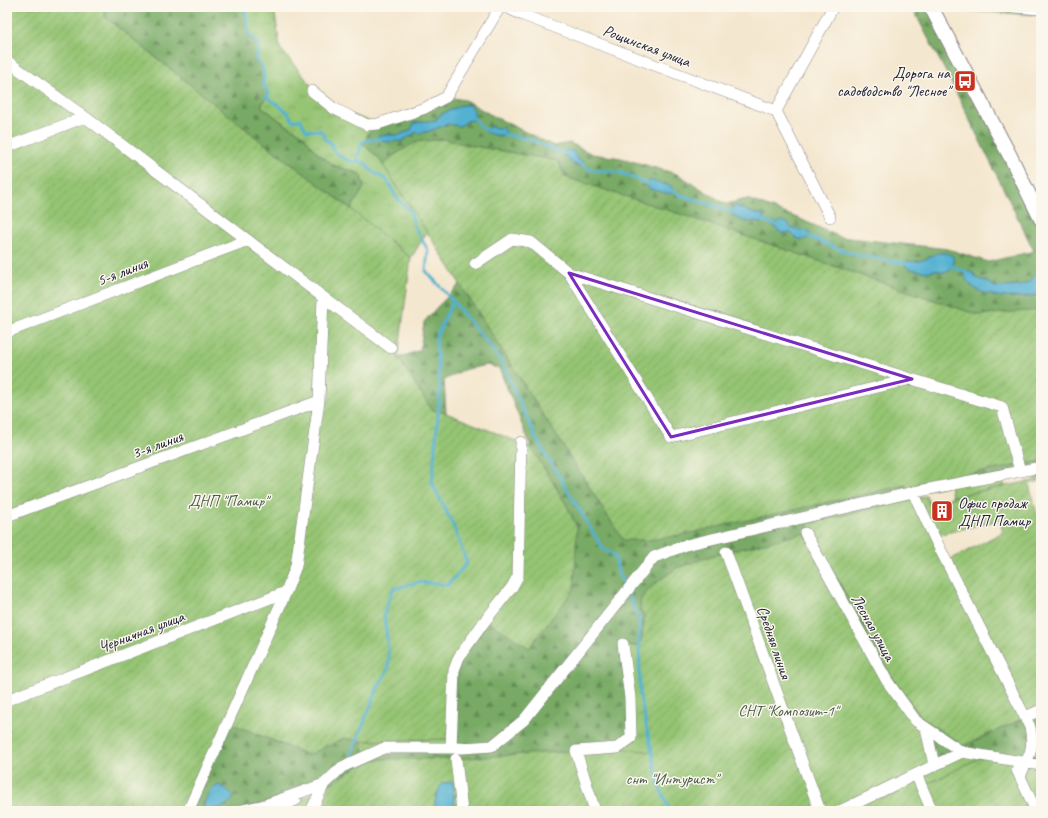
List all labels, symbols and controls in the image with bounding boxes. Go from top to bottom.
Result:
street label: Рощинская улица [600,20,694,72]
place label: Дорога на садоводство "Лесное" [837,63,953,101]
bus stop icon: Дорога на садоводство "Лесное" [952,68,978,94]
street label: 5-я линия [94,253,152,291]
street label: 3-я линия [129,426,187,463]
park label: ДНП "Памир" [188,491,271,511]
place label: Офис продаж ДНП Памир [958,493,1031,531]
building icon: Офис продаж ДНП Памир [929,498,955,524]
street label: Лесная улица [847,591,900,666]
street label: Средняя линия [752,603,796,683]
street label: Черничная улица [96,606,188,657]
park label: СНТ "Композит-1" [738,701,841,721]
park label: снт "Интурист" [626,769,722,789]

